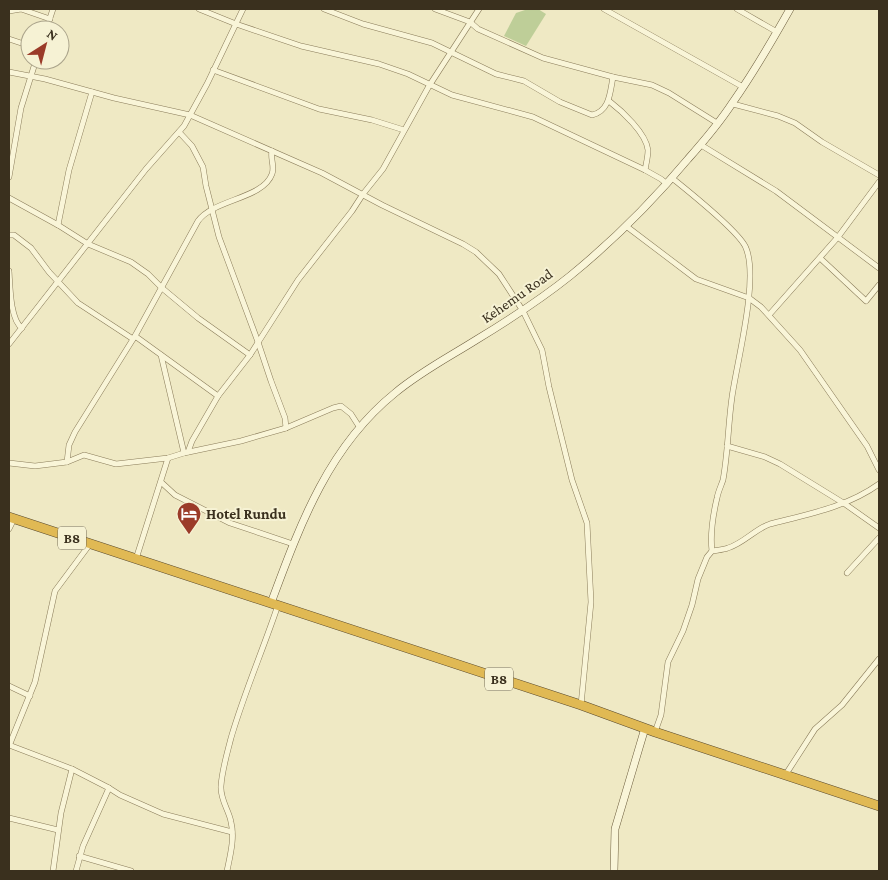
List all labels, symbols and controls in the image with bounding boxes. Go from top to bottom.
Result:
north arrow [20,20,70,70]
text: N [44,25,62,44]
street label: Kehemu Road [478,266,556,326]
hotel icon: Hotel Rundu [176,501,202,535]
place label: Hotel Rundu [206,506,287,522]
road number: B8 [58,526,86,550]
road number: B8 [485,668,513,691]

